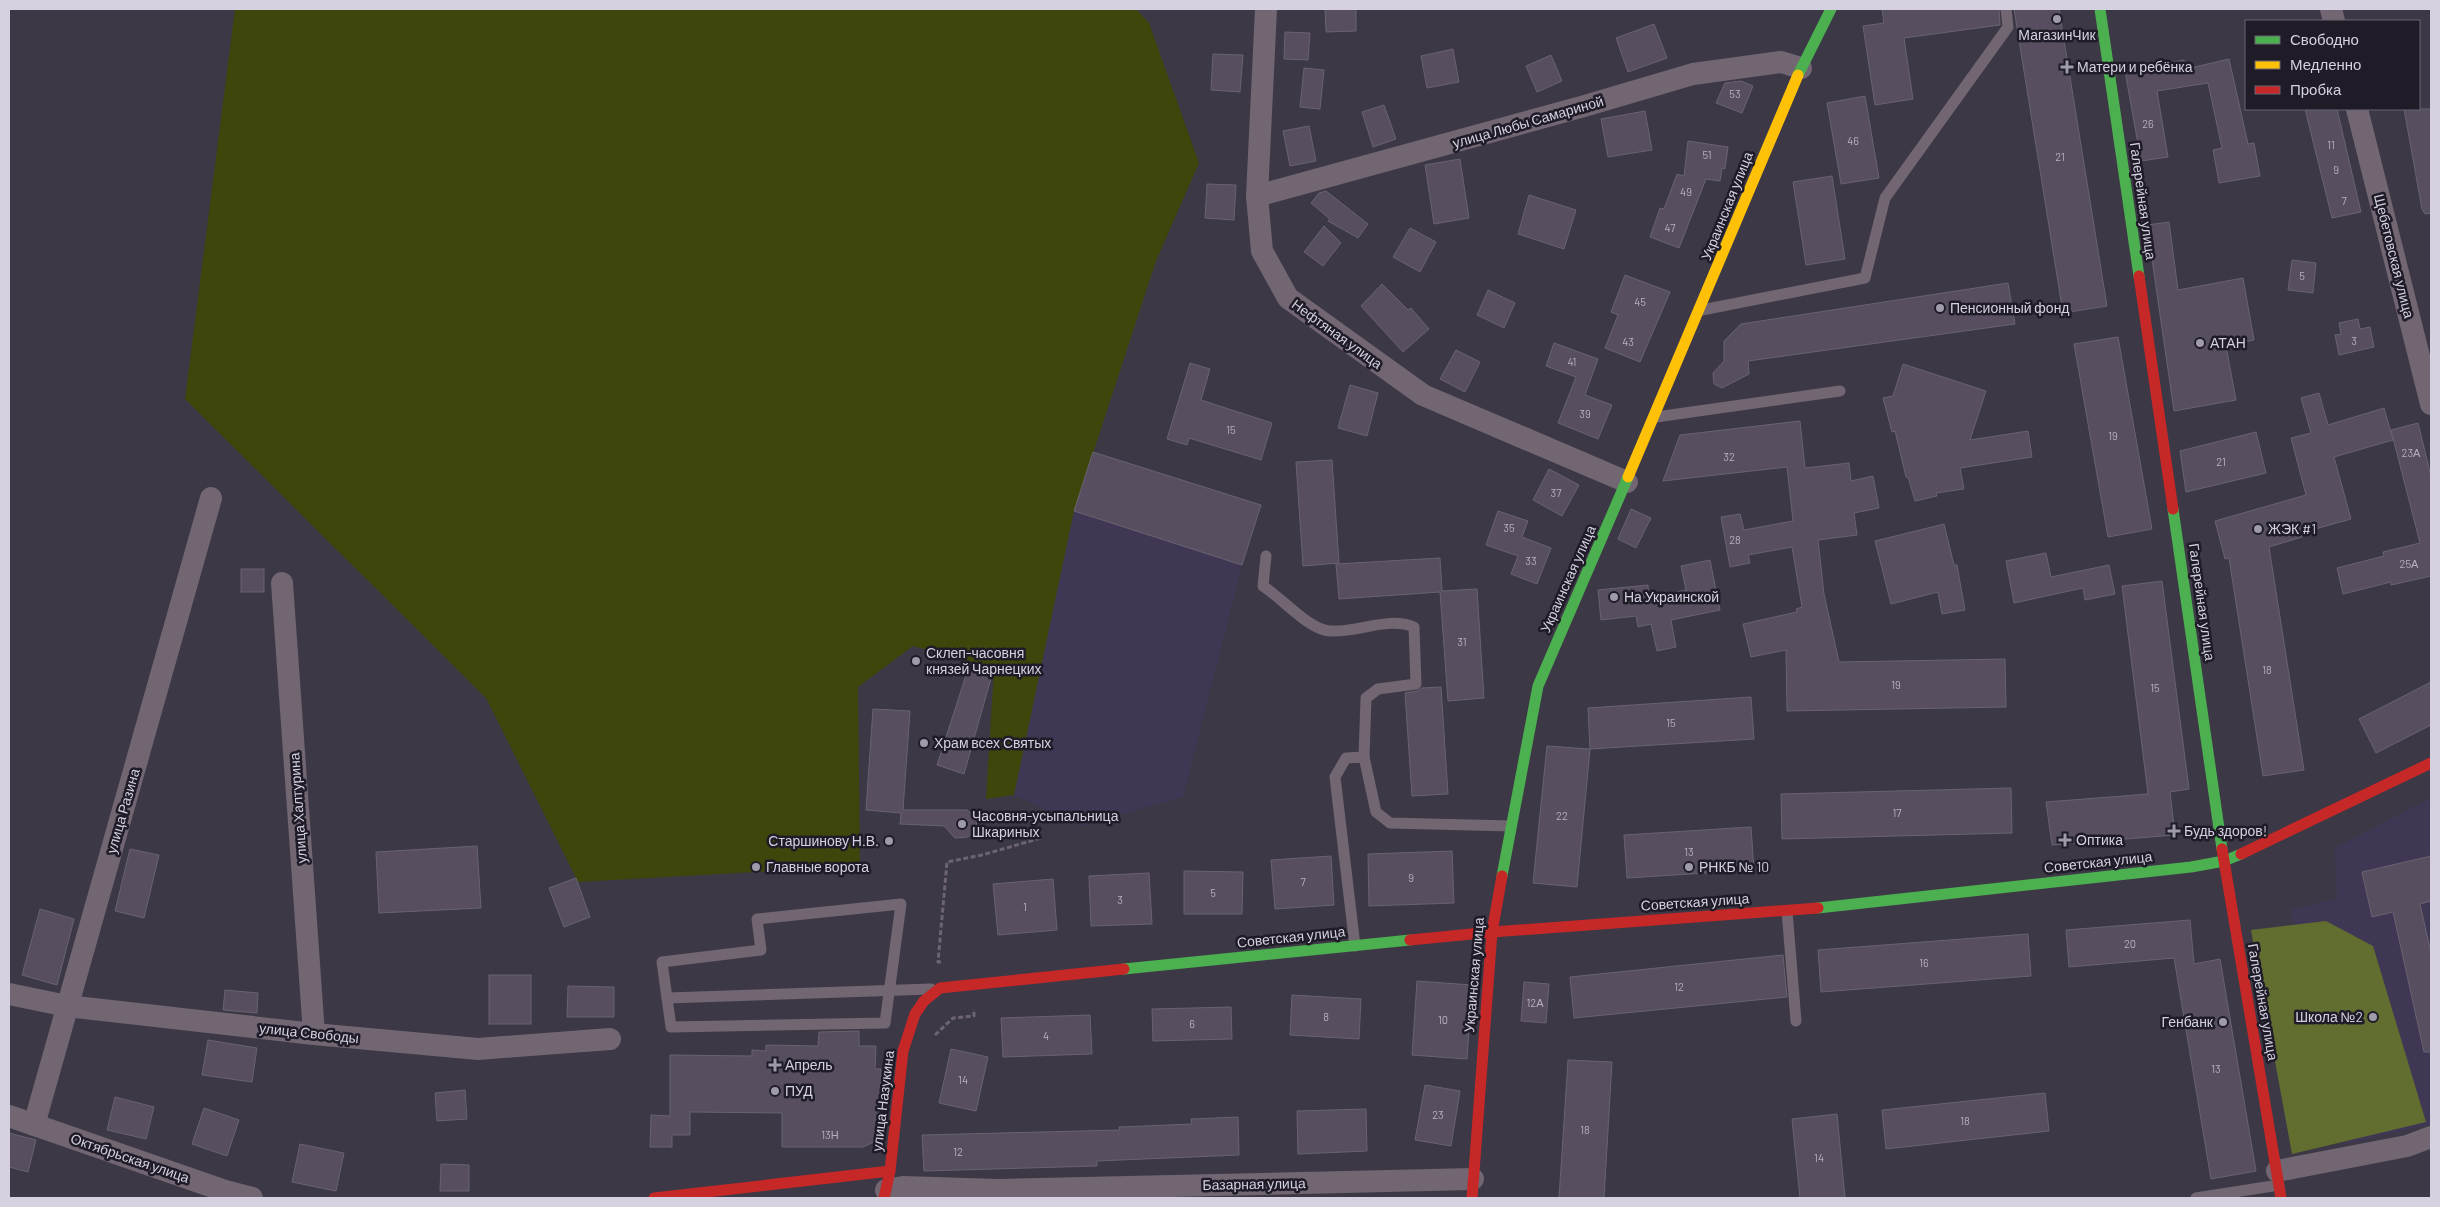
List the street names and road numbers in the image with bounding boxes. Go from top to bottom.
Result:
street label: улица Любы Самариной [1450,92,1605,151]
street label: Галерейная улица [2127,141,2160,261]
street label: Украинская улица [1697,149,1756,263]
street label: Щебетовская улица [2371,192,2418,320]
street label: Нефтяная улица [1289,295,1386,372]
street label: Украинская улица [1536,522,1599,635]
street label: Галерейная улица [2186,542,2219,662]
street label: улица Халтурина [285,752,310,864]
street label: улица Разина [102,766,143,855]
street label: Советская улица [2043,847,2153,876]
street label: Советская улица [1640,889,1750,914]
street label: Украинская улица [1460,916,1487,1033]
street label: Советская улица [1236,922,1346,951]
street label: Галерейная улица [2245,942,2282,1062]
street label: улица Свободы [258,1019,360,1046]
street label: улица Назукина [868,1049,897,1152]
street label: Октябрьская улица [69,1129,192,1186]
street label: Базарная улица [1202,1174,1306,1193]

